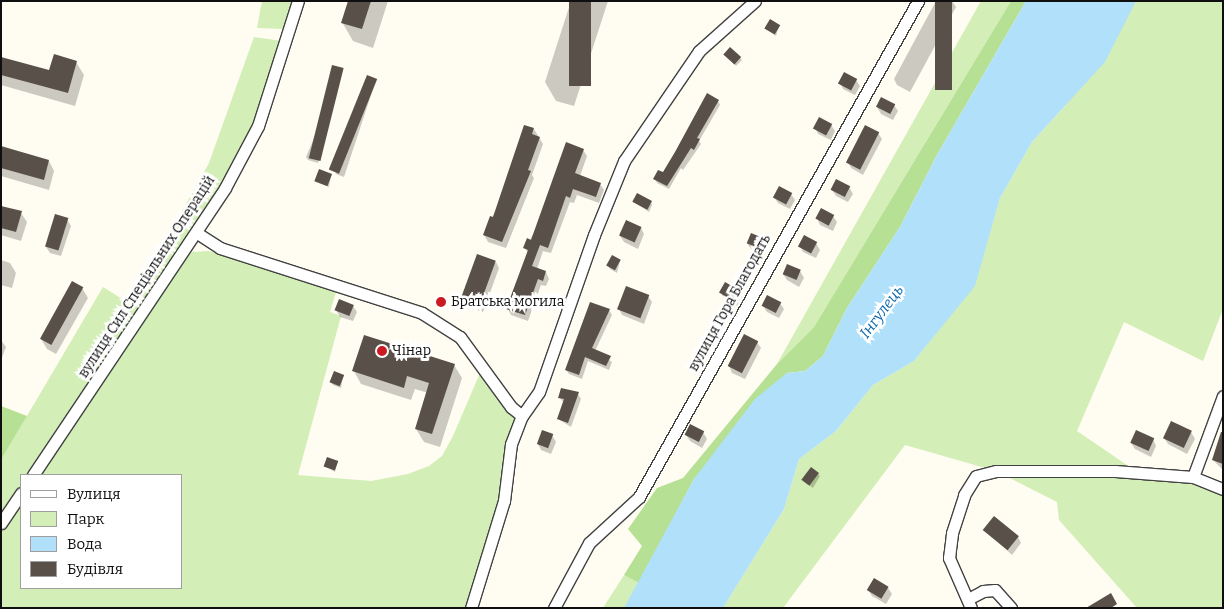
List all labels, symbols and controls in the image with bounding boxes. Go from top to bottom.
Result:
street label: вулиця Сил Спеціальних Операцій [75,173,219,381]
street label: вулиця Гора Благодать [685,232,775,374]
water label: Інгулець [856,282,908,342]
place label: Братська могила [451,294,564,310]
marker: Братська могила [435,296,447,308]
place label: Чінар [392,343,431,359]
marker: Чінар [376,345,388,357]
legend [20,474,182,589]
text: Вулиця [67,485,121,503]
text: Парк [67,510,104,528]
text: Вода [67,535,102,553]
text: Будівля [67,560,123,578]

